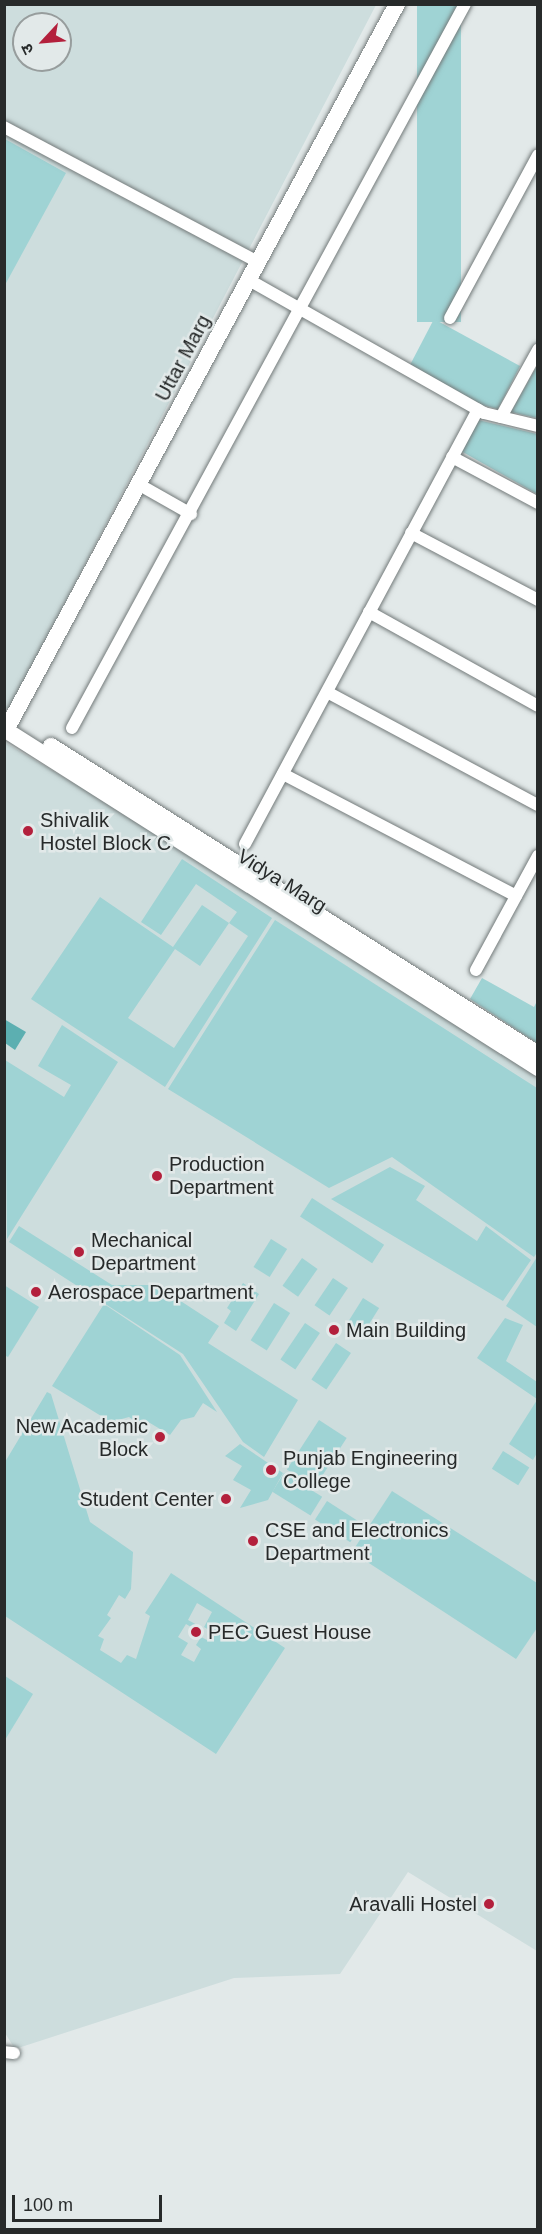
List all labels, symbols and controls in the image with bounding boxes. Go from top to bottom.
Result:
north arrow [12,12,72,72]
text: उ [17,41,37,57]
street label: Uttar Marg [150,311,216,405]
place label: Shivalik Hostel Block C [40,808,171,855]
marker: Shivalik Hostel Block C [21,824,35,838]
street label: Vidya Marg [233,844,331,918]
place label: Production Department [169,1152,273,1199]
marker: Production Department [150,1169,164,1183]
place label: Mechanical Department [91,1228,195,1275]
marker: Mechanical Department [72,1245,86,1259]
place label: Aerospace Department [48,1280,254,1304]
marker: Aerospace Department [29,1285,43,1299]
place label: Main Building [346,1318,466,1342]
marker: Main Building [327,1323,341,1337]
place label: New Academic Block [15,1414,148,1461]
marker: New Academic Block [153,1430,167,1444]
place label: Punjab Engineering College [283,1446,458,1493]
marker: Punjab Engineering College [264,1463,278,1477]
place label: Student Center [79,1487,214,1511]
marker: Student Center [219,1492,233,1506]
place label: CSE and Electronics Department [265,1518,448,1565]
marker: CSE and Electronics Department [246,1534,260,1548]
place label: PEC Guest House [208,1620,371,1644]
marker: PEC Guest House [189,1625,203,1639]
place label: Aravalli Hostel [349,1892,477,1916]
marker: Aravalli Hostel [482,1897,496,1911]
scale bar [15,2183,165,2221]
text: 100 m [23,2195,73,2215]

